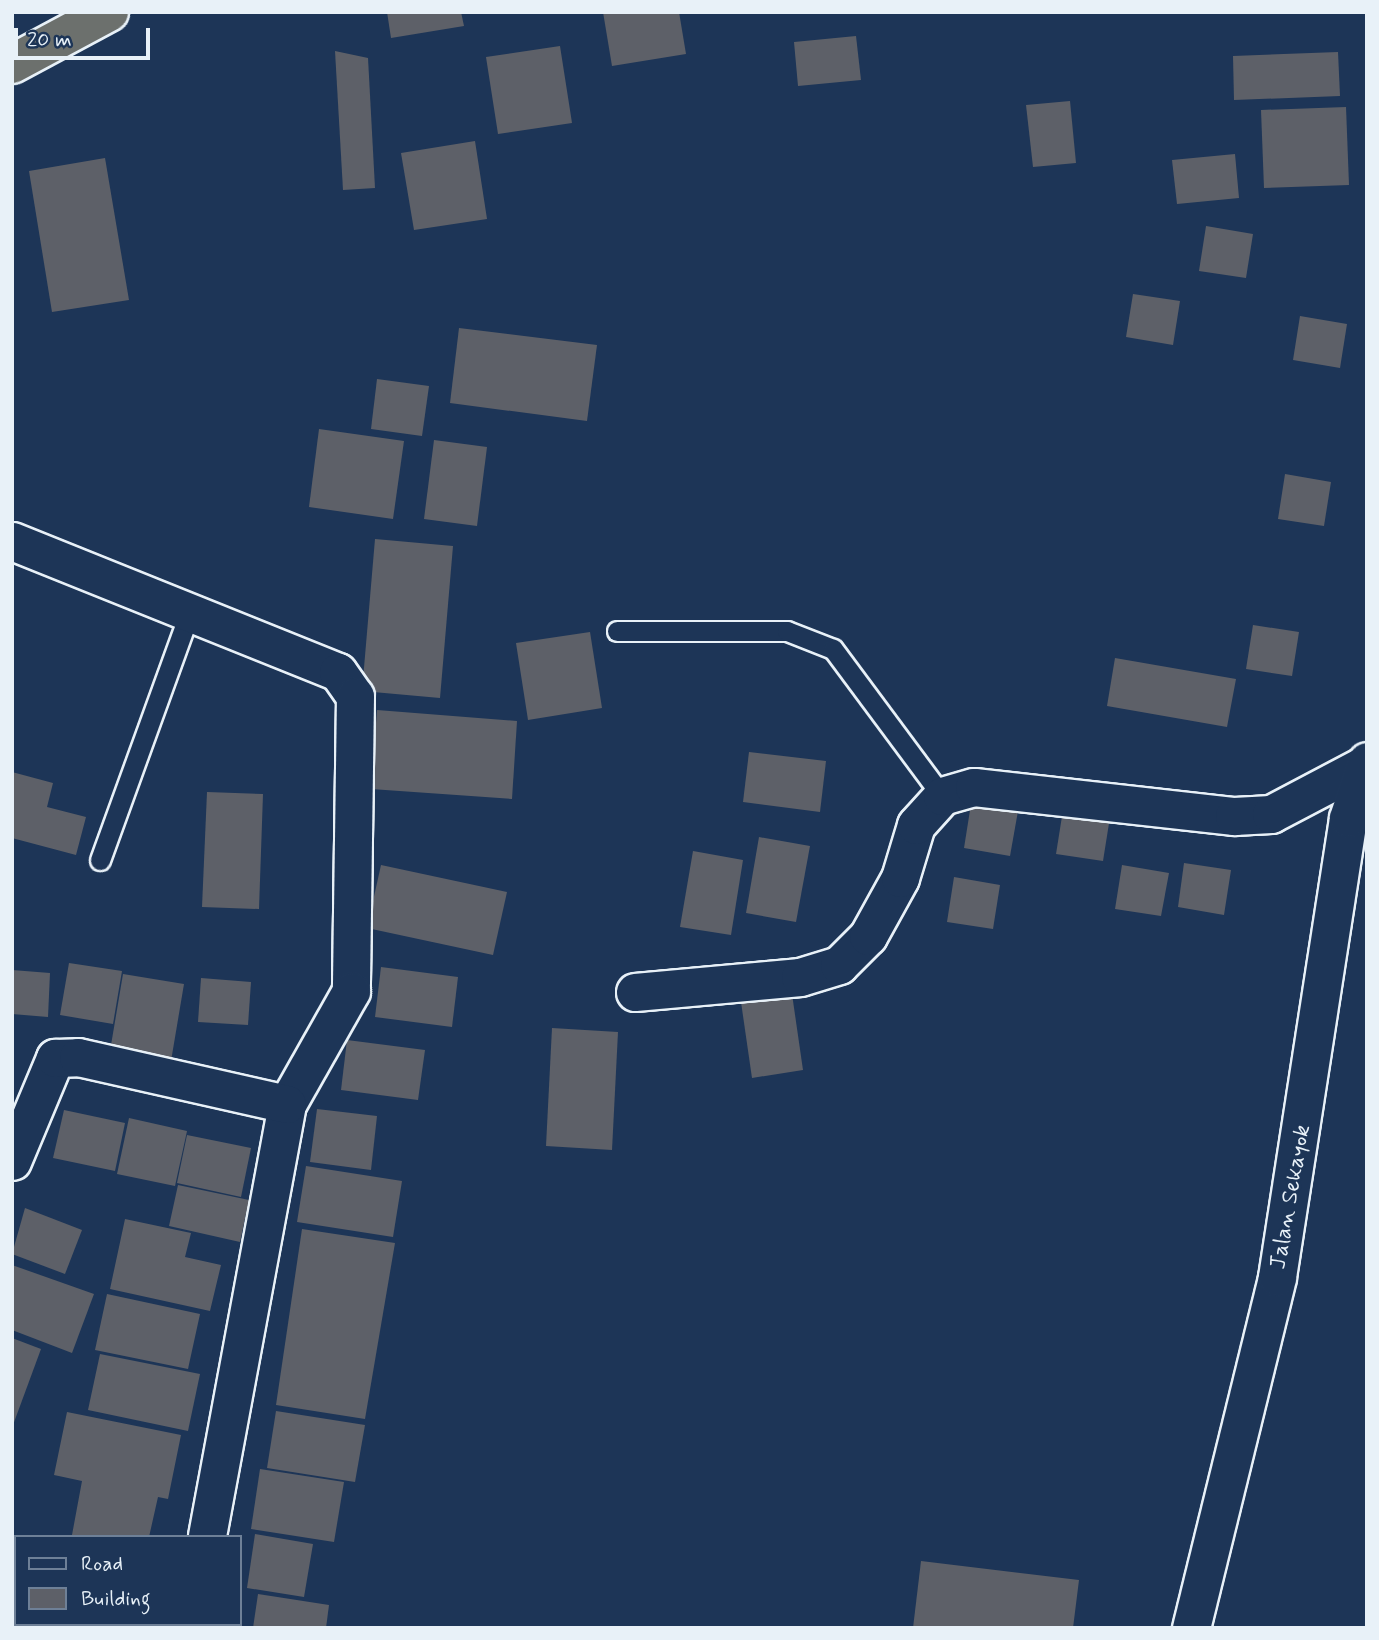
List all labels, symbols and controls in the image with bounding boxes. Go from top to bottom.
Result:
scale bar [18,14,154,58]
text: 20 m [27,26,72,54]
street label: Jalan Sekayok [1265,1123,1317,1271]
legend [14,1535,242,1626]
text: Road [81,1550,123,1578]
text: Building [81,1585,151,1613]

